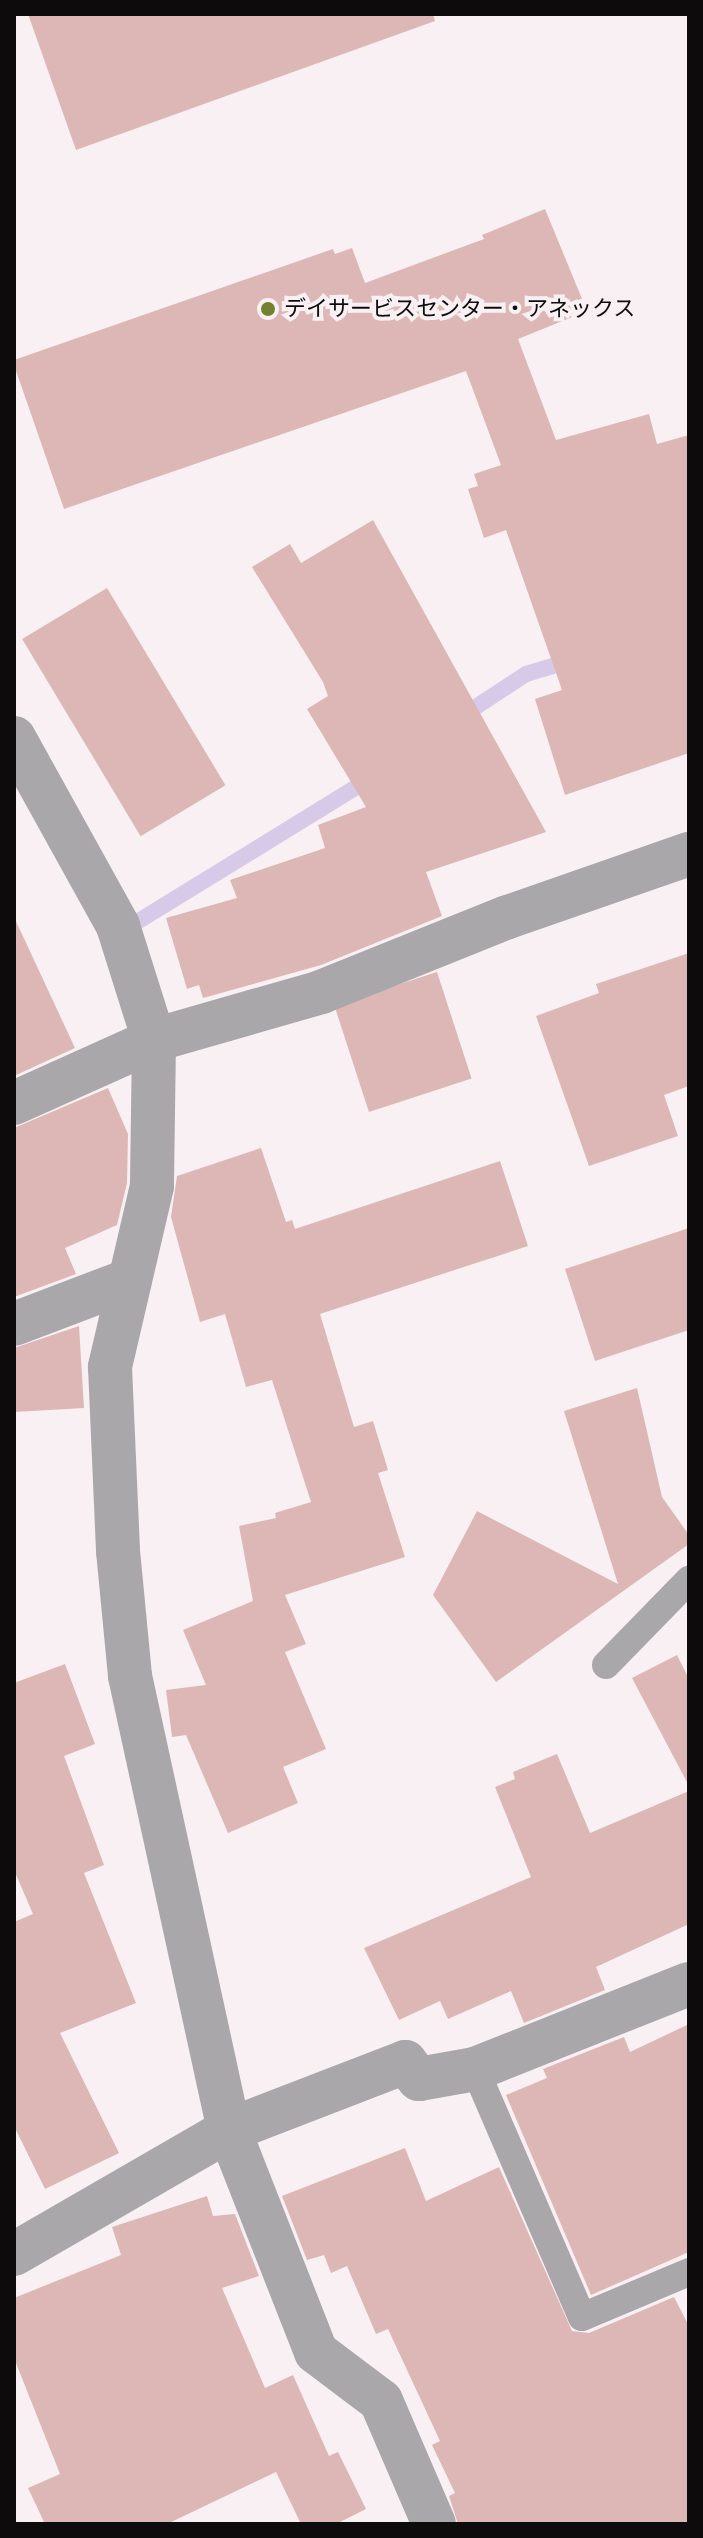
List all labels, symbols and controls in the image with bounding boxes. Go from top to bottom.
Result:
place label: デイサービスセンター・アネックス [284,296,636,322]
marker: デイサービスセンター・アネックス [259,300,277,318]

